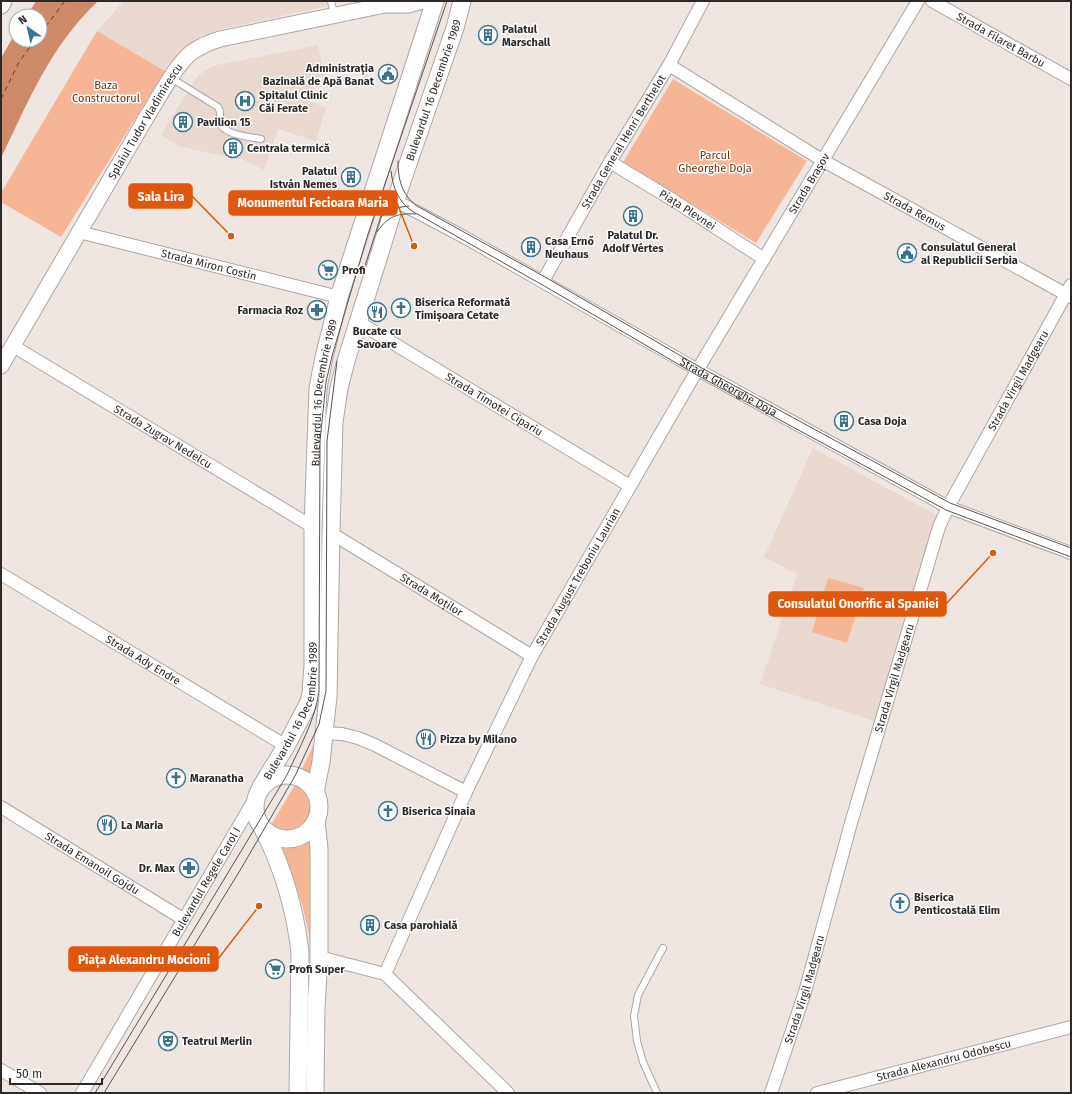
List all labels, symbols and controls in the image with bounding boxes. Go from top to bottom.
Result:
north arrow [8,8,48,48]
street label: Strada Filaret Barbu [954,10,1047,70]
text: N [16,13,29,28]
street label: Bulevardul 16 Decembrie 1989 [404,18,464,163]
place label: Palatul Marschall [502,23,551,49]
building icon: Palatul Marschall [477,24,499,46]
street label: Splaiul Tudor Vladimirescu [106,61,186,182]
place label: Administrația Bazinală de Apă Banat [263,62,375,88]
public building icon: Administrația Bazinală de Apă Banat [377,63,399,85]
street label: Strada General Henri Berthelot [579,72,669,211]
park label: Baza Constructorul [72,79,140,105]
place label: Spitalul Clinic Căi Ferate [259,89,328,115]
hospital icon: Spitalul Clinic Căi Ferate [234,90,256,112]
building icon: Pavilion 15 [172,111,194,133]
place label: Pavilion 15 [197,116,250,129]
building icon: Centrala termică [222,137,244,159]
place label: Centrala termică [247,142,330,155]
park label: Parcul Gheorghe Doja [678,149,752,175]
street label: Strada Brașov [786,150,833,217]
place label: Palatul István Nemes [270,165,338,191]
building icon: Palatul István Nemes [340,166,362,188]
callout: Sala Lira [129,184,192,208]
street label: Piața Plevnei [657,187,718,233]
street label: Strada Remus [881,189,948,234]
text: Sala Lira [138,190,185,204]
callout: Monumentul Fecioara Maria [229,191,397,215]
text: Monumentul Fecioara Maria [237,196,389,210]
building icon: Palatul Dr. Adolf Vértes [622,205,644,227]
place label: Palatul Dr. Adolf Vértes [601,229,664,255]
place label: Casa Ernő Neuhaus [545,235,594,261]
building icon: Casa Ernő Neuhaus [520,236,542,258]
place label: Consulatul General al Republicii Serbia [921,241,1018,267]
public building icon: Consulatul General al Republicii Serbia [896,242,918,264]
street label: Strada Miron Costin [160,247,258,283]
supermarket icon: Profi [317,259,339,281]
place label: Profi [342,264,365,277]
place label: Biserica Reformată Timișoara Cetate [415,296,510,322]
church icon: Biserica Reformată Timișoara Cetate [390,297,412,319]
pharmacy icon: Farmacia Roz [306,299,328,321]
restaurant icon: Bucate cu Savoare [366,301,388,323]
place label: Farmacia Roz [238,304,303,317]
street label: Bulevardul 16 Decembrie 1989 [309,318,340,467]
place label: Bucate cu Savoare [353,325,401,351]
street label: Strada Virgil Madgearu [985,328,1052,433]
street label: Strada Gheorghe Doja [678,355,779,419]
street label: Strada Timotei Cipariu [443,370,545,439]
street label: Strada Zugrav Nedelcu [111,402,214,471]
building icon: Casa Doja [833,410,855,432]
place label: Casa Doja [858,415,907,428]
street label: Strada August Treboniu Laurian [533,506,623,648]
street label: Strada Moților [398,571,466,620]
callout: Consulatul Onorific al Spaniei [769,592,946,616]
text: Consulatul Onorific al Spaniei [777,597,939,611]
street label: Strada Virgil Madgearu [872,622,917,734]
street label: Strada Ady Endre [103,633,183,688]
street label: Bulevardul 16 Decembrie 1989 [261,641,320,782]
restaurant icon: Pizza by Milano [415,728,437,750]
place label: Pizza by Milano [440,733,517,746]
church icon: Maranatha [165,767,187,789]
place label: Maranatha [190,772,244,785]
church icon: Biserica Sinaia [377,800,399,822]
place label: Biserica Sinaia [402,805,475,818]
restaurant icon: La Maria [96,814,118,836]
place label: La Maria [121,819,163,832]
street label: Bulevardul Regele Carol I [169,825,244,939]
street label: Strada Emanoil Gojdu [42,830,141,897]
pharmacy icon: Dr. Max [178,857,200,879]
place label: Dr. Max [139,862,175,875]
place label: Biserica Penticostală Elim [914,891,1000,917]
church icon: Biserica Penticostală Elim [889,892,911,914]
building icon: Casa parohială [359,914,381,936]
place label: Casa parohială [384,919,458,932]
street label: Strada Virgil Madgearu [782,934,827,1045]
callout: Piața Alexandru Mocioni [69,947,218,971]
text: Piața Alexandru Mocioni [78,953,210,968]
supermarket icon: Profi Super [264,958,286,980]
place label: Profi Super [289,963,345,976]
theatre icon: Teatrul Merlin [157,1030,179,1052]
place label: Teatrul Merlin [182,1035,252,1048]
street label: Strada Alexandru Odobescu [875,1037,1013,1084]
scale bar [10,1060,102,1086]
text: 50 m [16,1067,42,1081]

